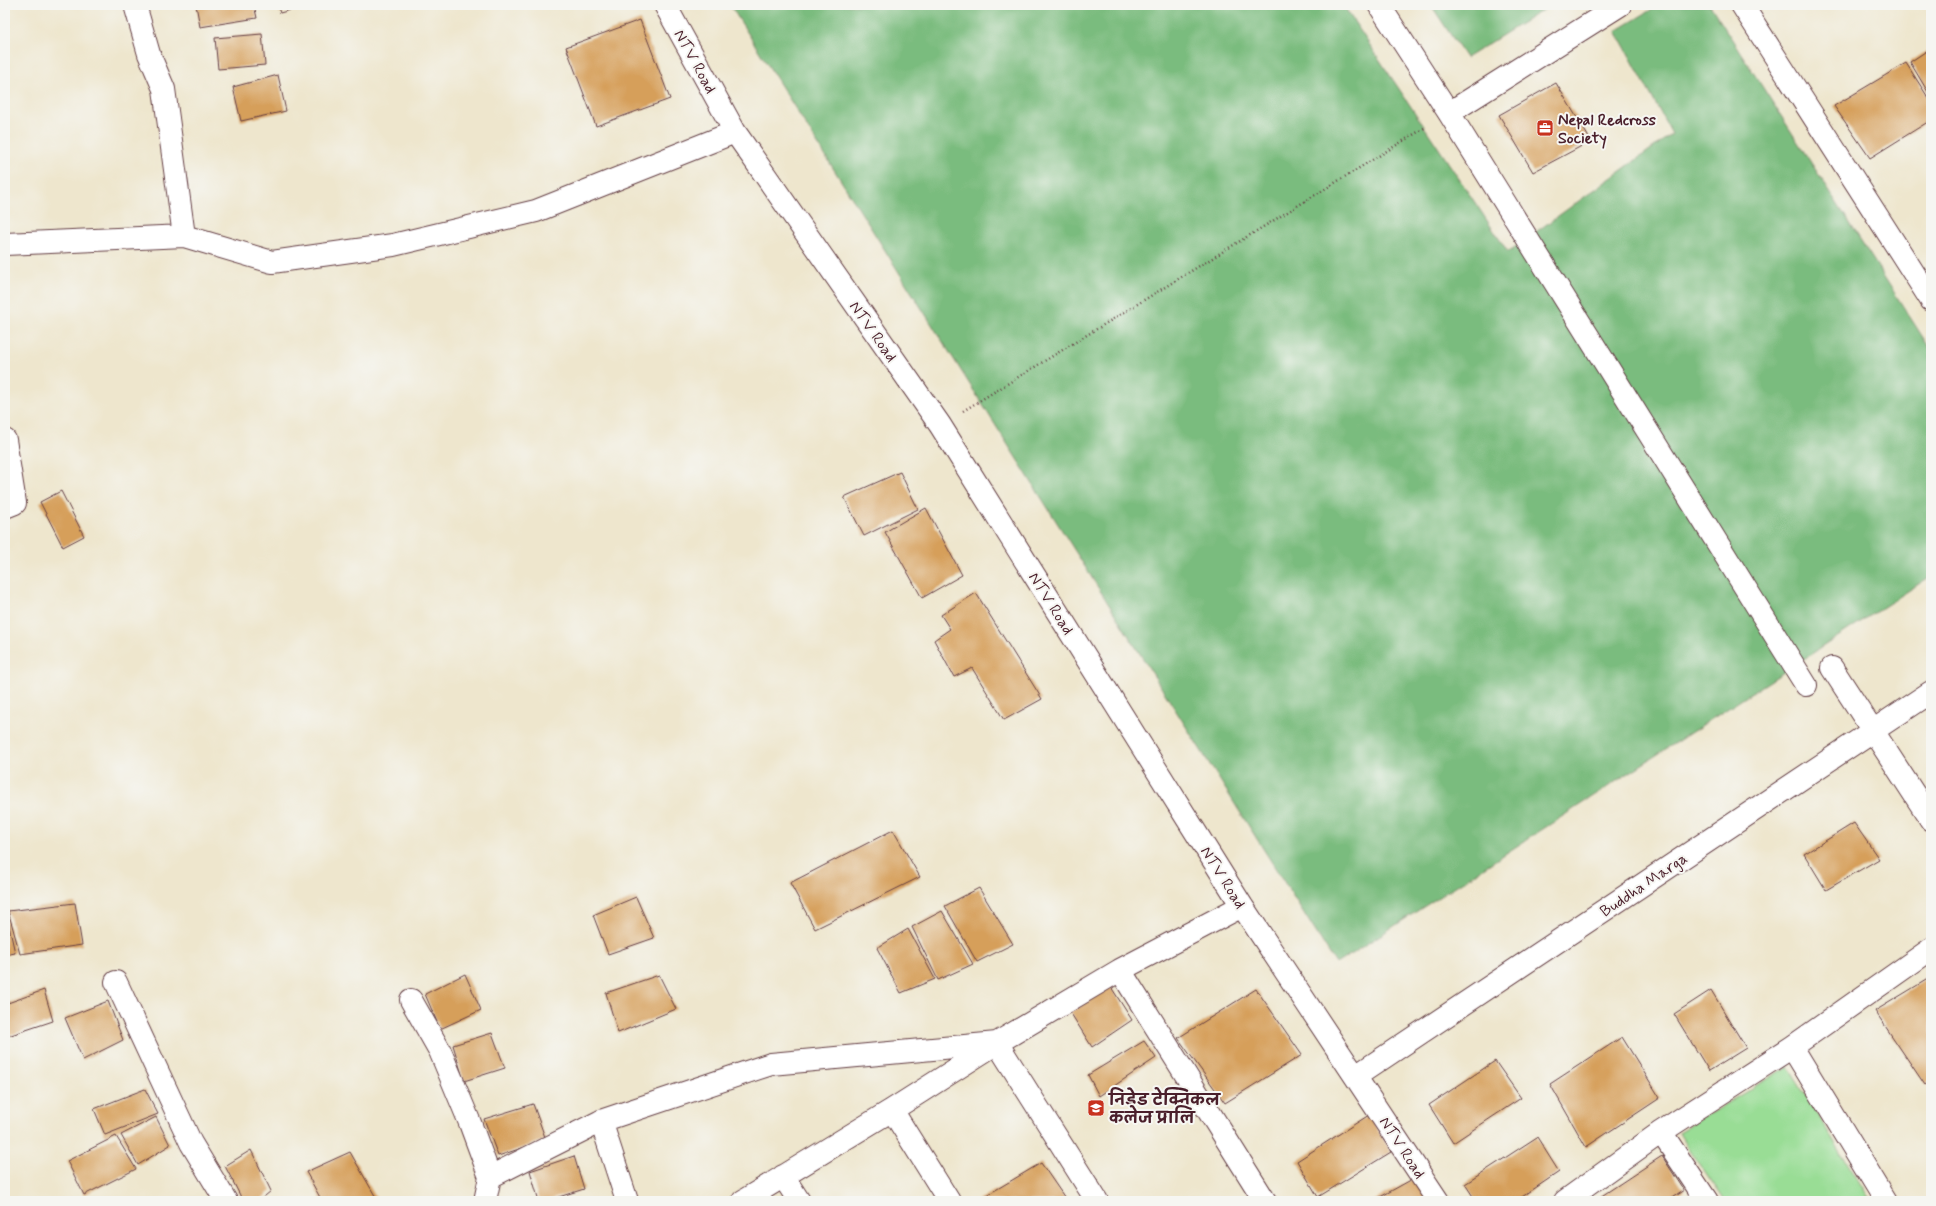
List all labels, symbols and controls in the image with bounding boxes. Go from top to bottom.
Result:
street label: NTV Road [669,26,721,97]
place label: Nepal Redcross Society [1558,110,1656,149]
office icon: Nepal Redcross Society [1535,118,1555,138]
street label: NTV Road [844,297,901,367]
street label: NTV Road [1023,569,1078,639]
street label: NTV Road [1195,843,1250,913]
street label: Buddha Marga [1596,848,1692,922]
place label: निडेड टेक्निकल कलेज प्रालि [1107,1087,1222,1129]
school or university icon: निडेड टेक्निकल कलेज प्रालि [1086,1098,1106,1118]
street label: NTV Road [1374,1113,1430,1183]

